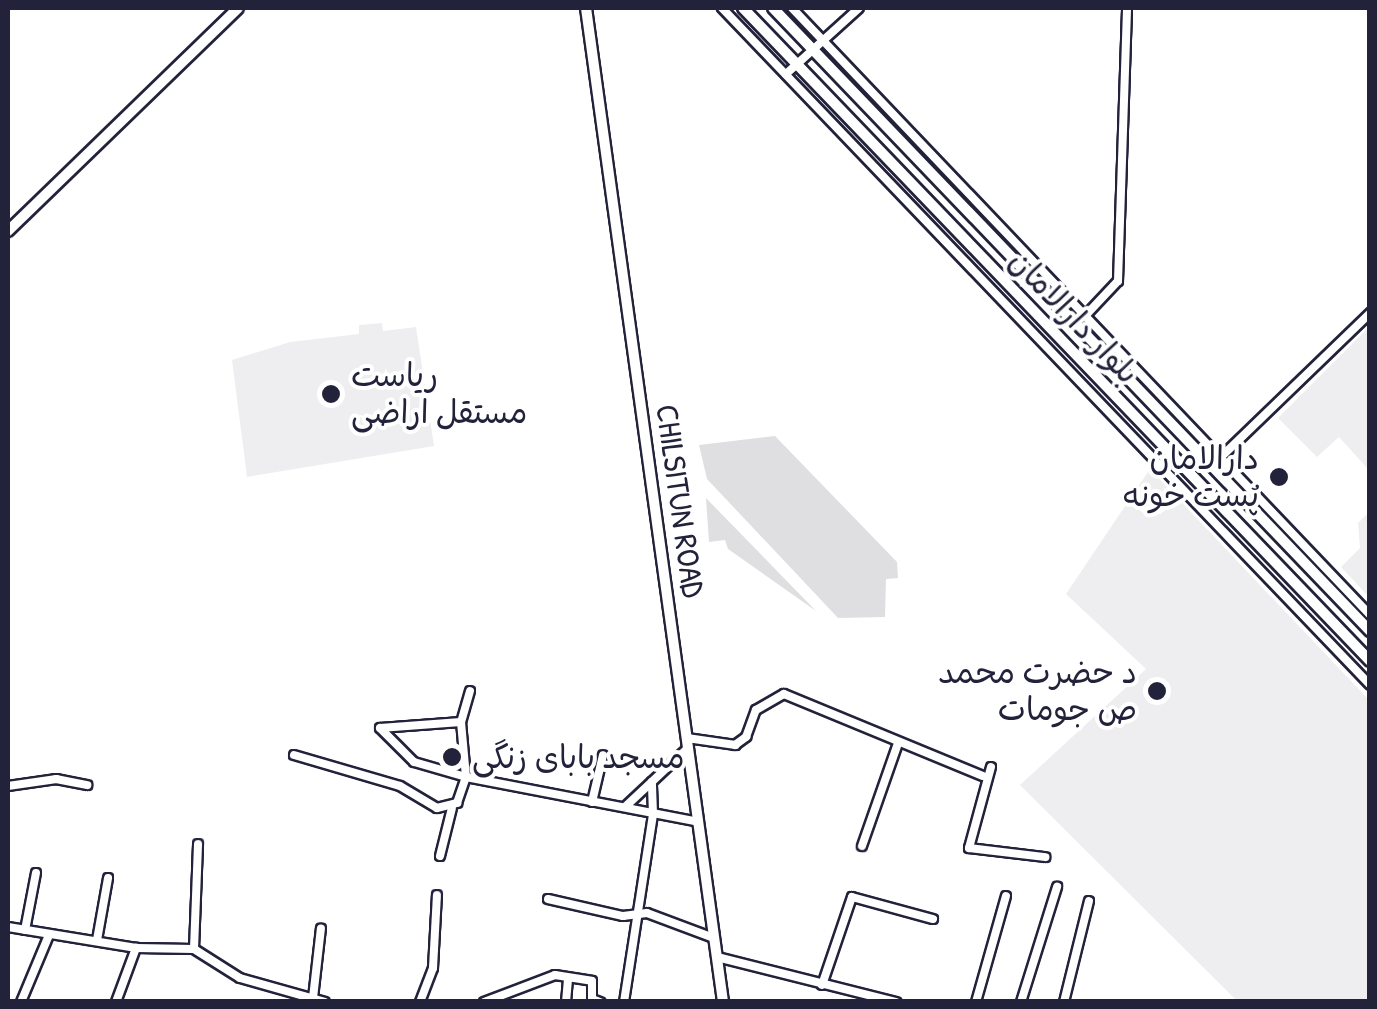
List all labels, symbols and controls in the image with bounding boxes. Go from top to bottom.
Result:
street label: بلوار دارالامان [1001,242,1147,392]
place label: ریاست مستقل اراضی [351,357,527,432]
marker: ریاست مستقل اراضی [320,383,342,405]
street label: CHILSITUN ROAD [647,402,713,600]
place label: دارالامان پُست خونه [1122,440,1259,515]
marker: دارالامان پُست خونه [1268,466,1290,488]
place label: د حضرت محمد ص جومات [938,654,1137,729]
marker: د حضرت محمد ص جومات [1146,680,1168,702]
place label: مسجد بابای زنگی [472,738,685,776]
marker: مسجد بابای زنگی [441,746,463,768]

